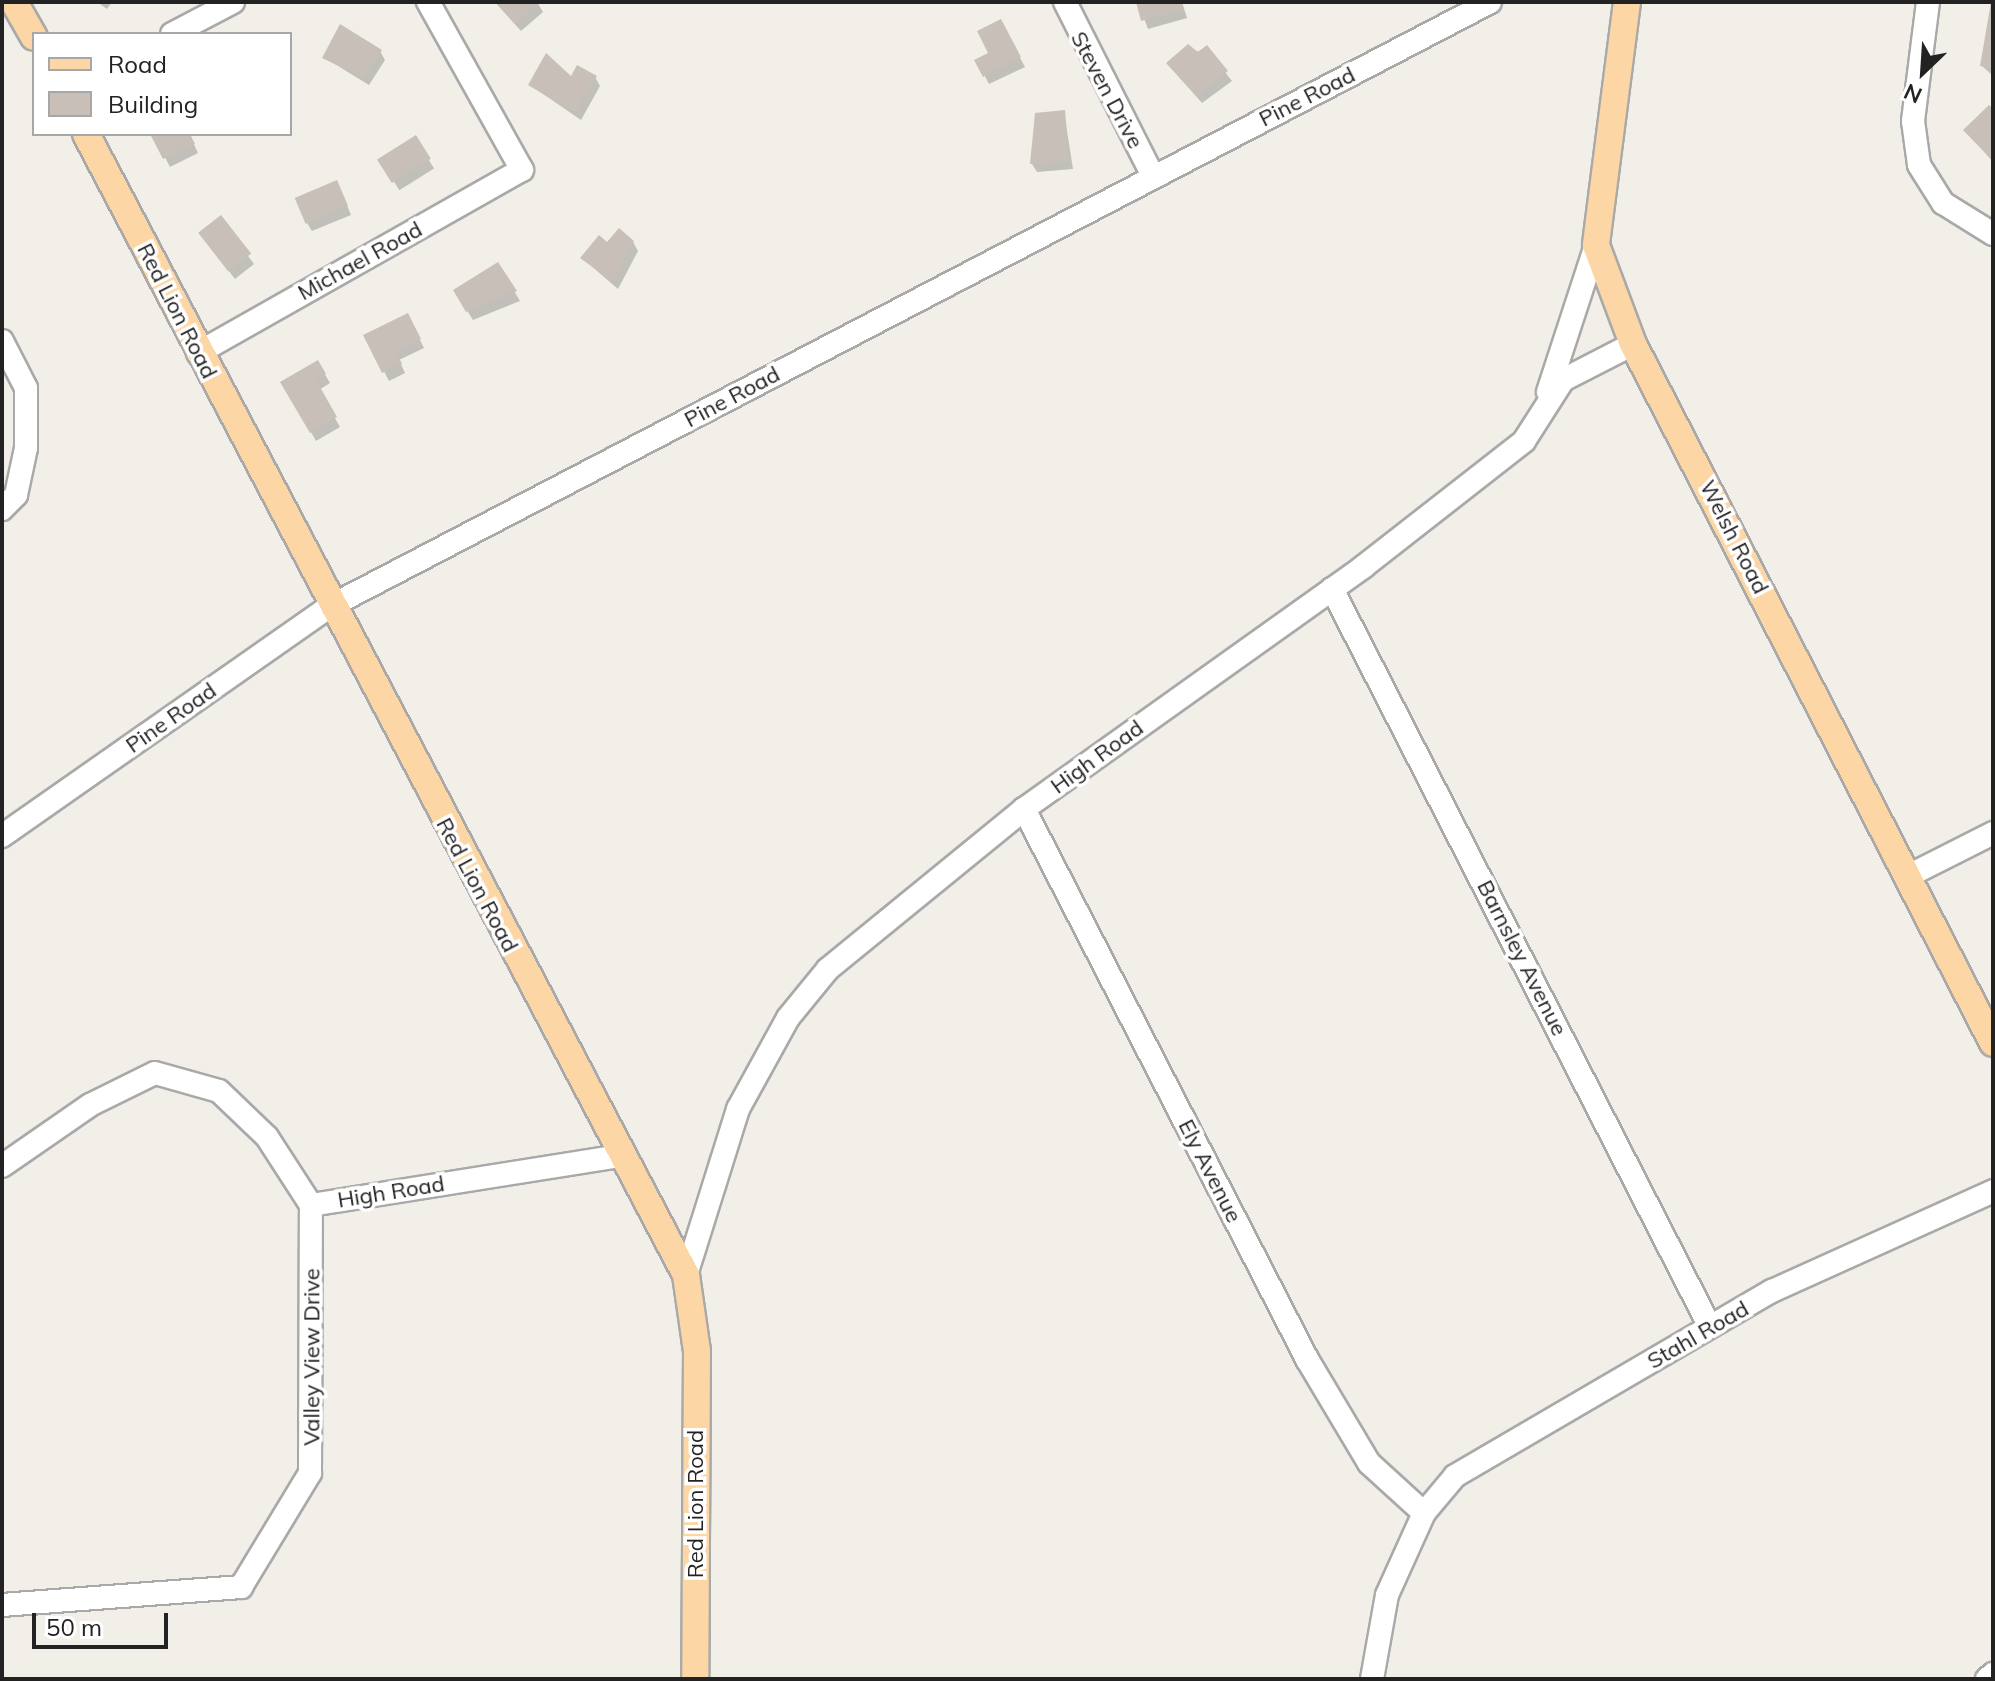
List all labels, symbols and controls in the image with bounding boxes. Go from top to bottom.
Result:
street label: Steven Drive [1065,27,1149,153]
legend [32,32,292,136]
north arrow [1883,32,1963,112]
text: Road [108,49,167,79]
street label: Pine Road [1255,62,1359,132]
text: N [1899,78,1926,110]
text: Building [108,89,198,119]
street label: Michael Road [293,216,427,306]
street label: Red Lion Road [132,239,222,383]
street label: Pine Road [680,361,784,433]
street label: Welsh Road [1694,476,1774,598]
street label: Pine Road [121,677,221,759]
street label: High Road [1046,715,1148,799]
street label: Red Lion Road [431,813,523,957]
street label: Barnsley Avenue [1471,876,1573,1040]
street label: Ely Avenue [1173,1115,1247,1227]
street label: High Road [336,1171,446,1213]
street label: Valley View Drive [299,1268,325,1446]
street label: Stahl Road [1643,1295,1753,1375]
street label: Red Lion Road [683,1430,709,1578]
scale bar [36,1597,172,1647]
text: 50 m [46,1612,102,1642]

